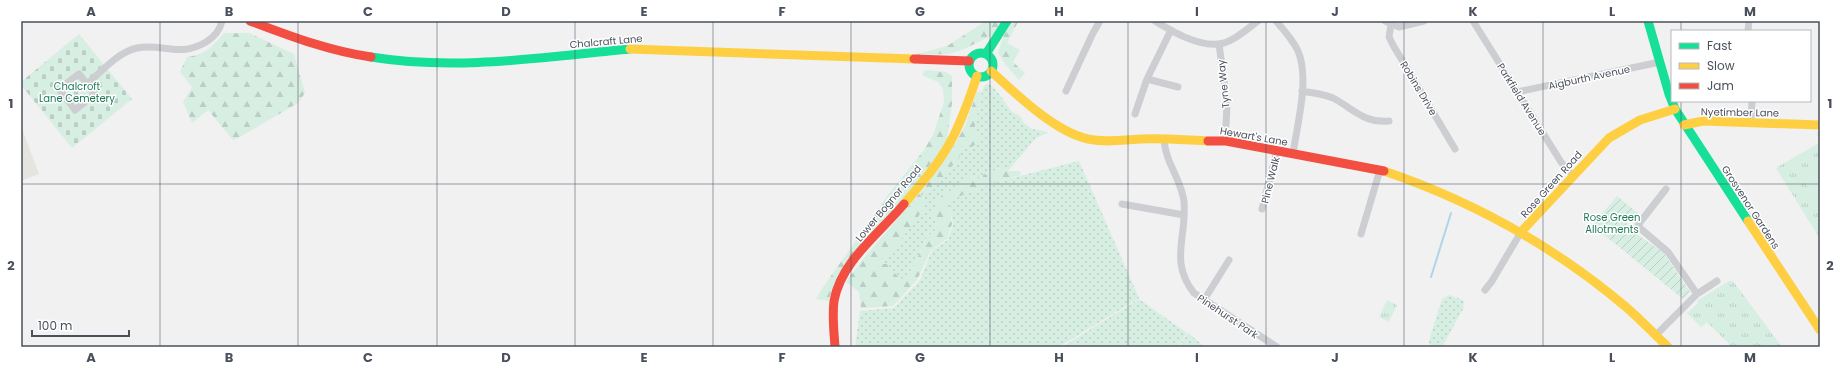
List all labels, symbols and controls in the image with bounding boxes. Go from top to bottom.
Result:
text: A [86,2,96,21]
text: B [225,2,234,21]
text: C [363,2,373,21]
text: D [501,2,511,21]
text: E [640,2,648,21]
text: F [778,2,786,21]
text: G [915,2,925,21]
text: H [1054,2,1064,21]
text: I [1195,2,1199,21]
text: J [1331,2,1339,21]
text: K [1468,2,1478,21]
text: L [1609,2,1615,21]
text: M [1744,2,1756,21]
legend [1671,30,1811,102]
street label: Chalcraft Lane [569,31,643,52]
text: Fast [1707,37,1732,54]
text: Slow [1707,57,1735,74]
street label: Robins Drive [1396,58,1441,118]
street label: Tyne Way [1213,59,1233,109]
street label: Parkfield Avenue [1493,60,1550,138]
street label: Aigburth Avenue [1547,62,1631,93]
text: Jam [1707,77,1734,94]
park label: Chalcroft Lane Cemetery [39,79,115,106]
text: 1 [9,94,13,113]
text: 1 [1828,94,1832,113]
street label: Nyetimber Lane [1701,104,1779,121]
street label: Hewart's Lane [1219,123,1289,150]
street label: Rose Green Road [1517,148,1586,221]
street label: Pine Walk [1257,154,1284,205]
street label: Lower Bognor Road [852,162,925,245]
street label: Grosvenor Gardens [1718,163,1783,252]
park label: Rose Green Allotments [1584,210,1640,237]
text: 2 [7,256,15,275]
text: 2 [1826,256,1834,275]
street label: Pinehurst Park [1194,291,1262,343]
scale bar [32,312,129,338]
text: 100 m [38,317,72,334]
text: A [86,348,96,367]
text: B [225,348,234,367]
text: C [363,348,373,367]
text: D [501,348,511,367]
text: E [640,348,648,367]
text: F [778,348,786,367]
text: G [915,348,925,367]
text: H [1054,348,1064,367]
text: I [1195,348,1199,367]
text: J [1331,348,1339,367]
text: K [1468,348,1478,367]
text: L [1609,348,1615,367]
text: M [1744,348,1756,367]

